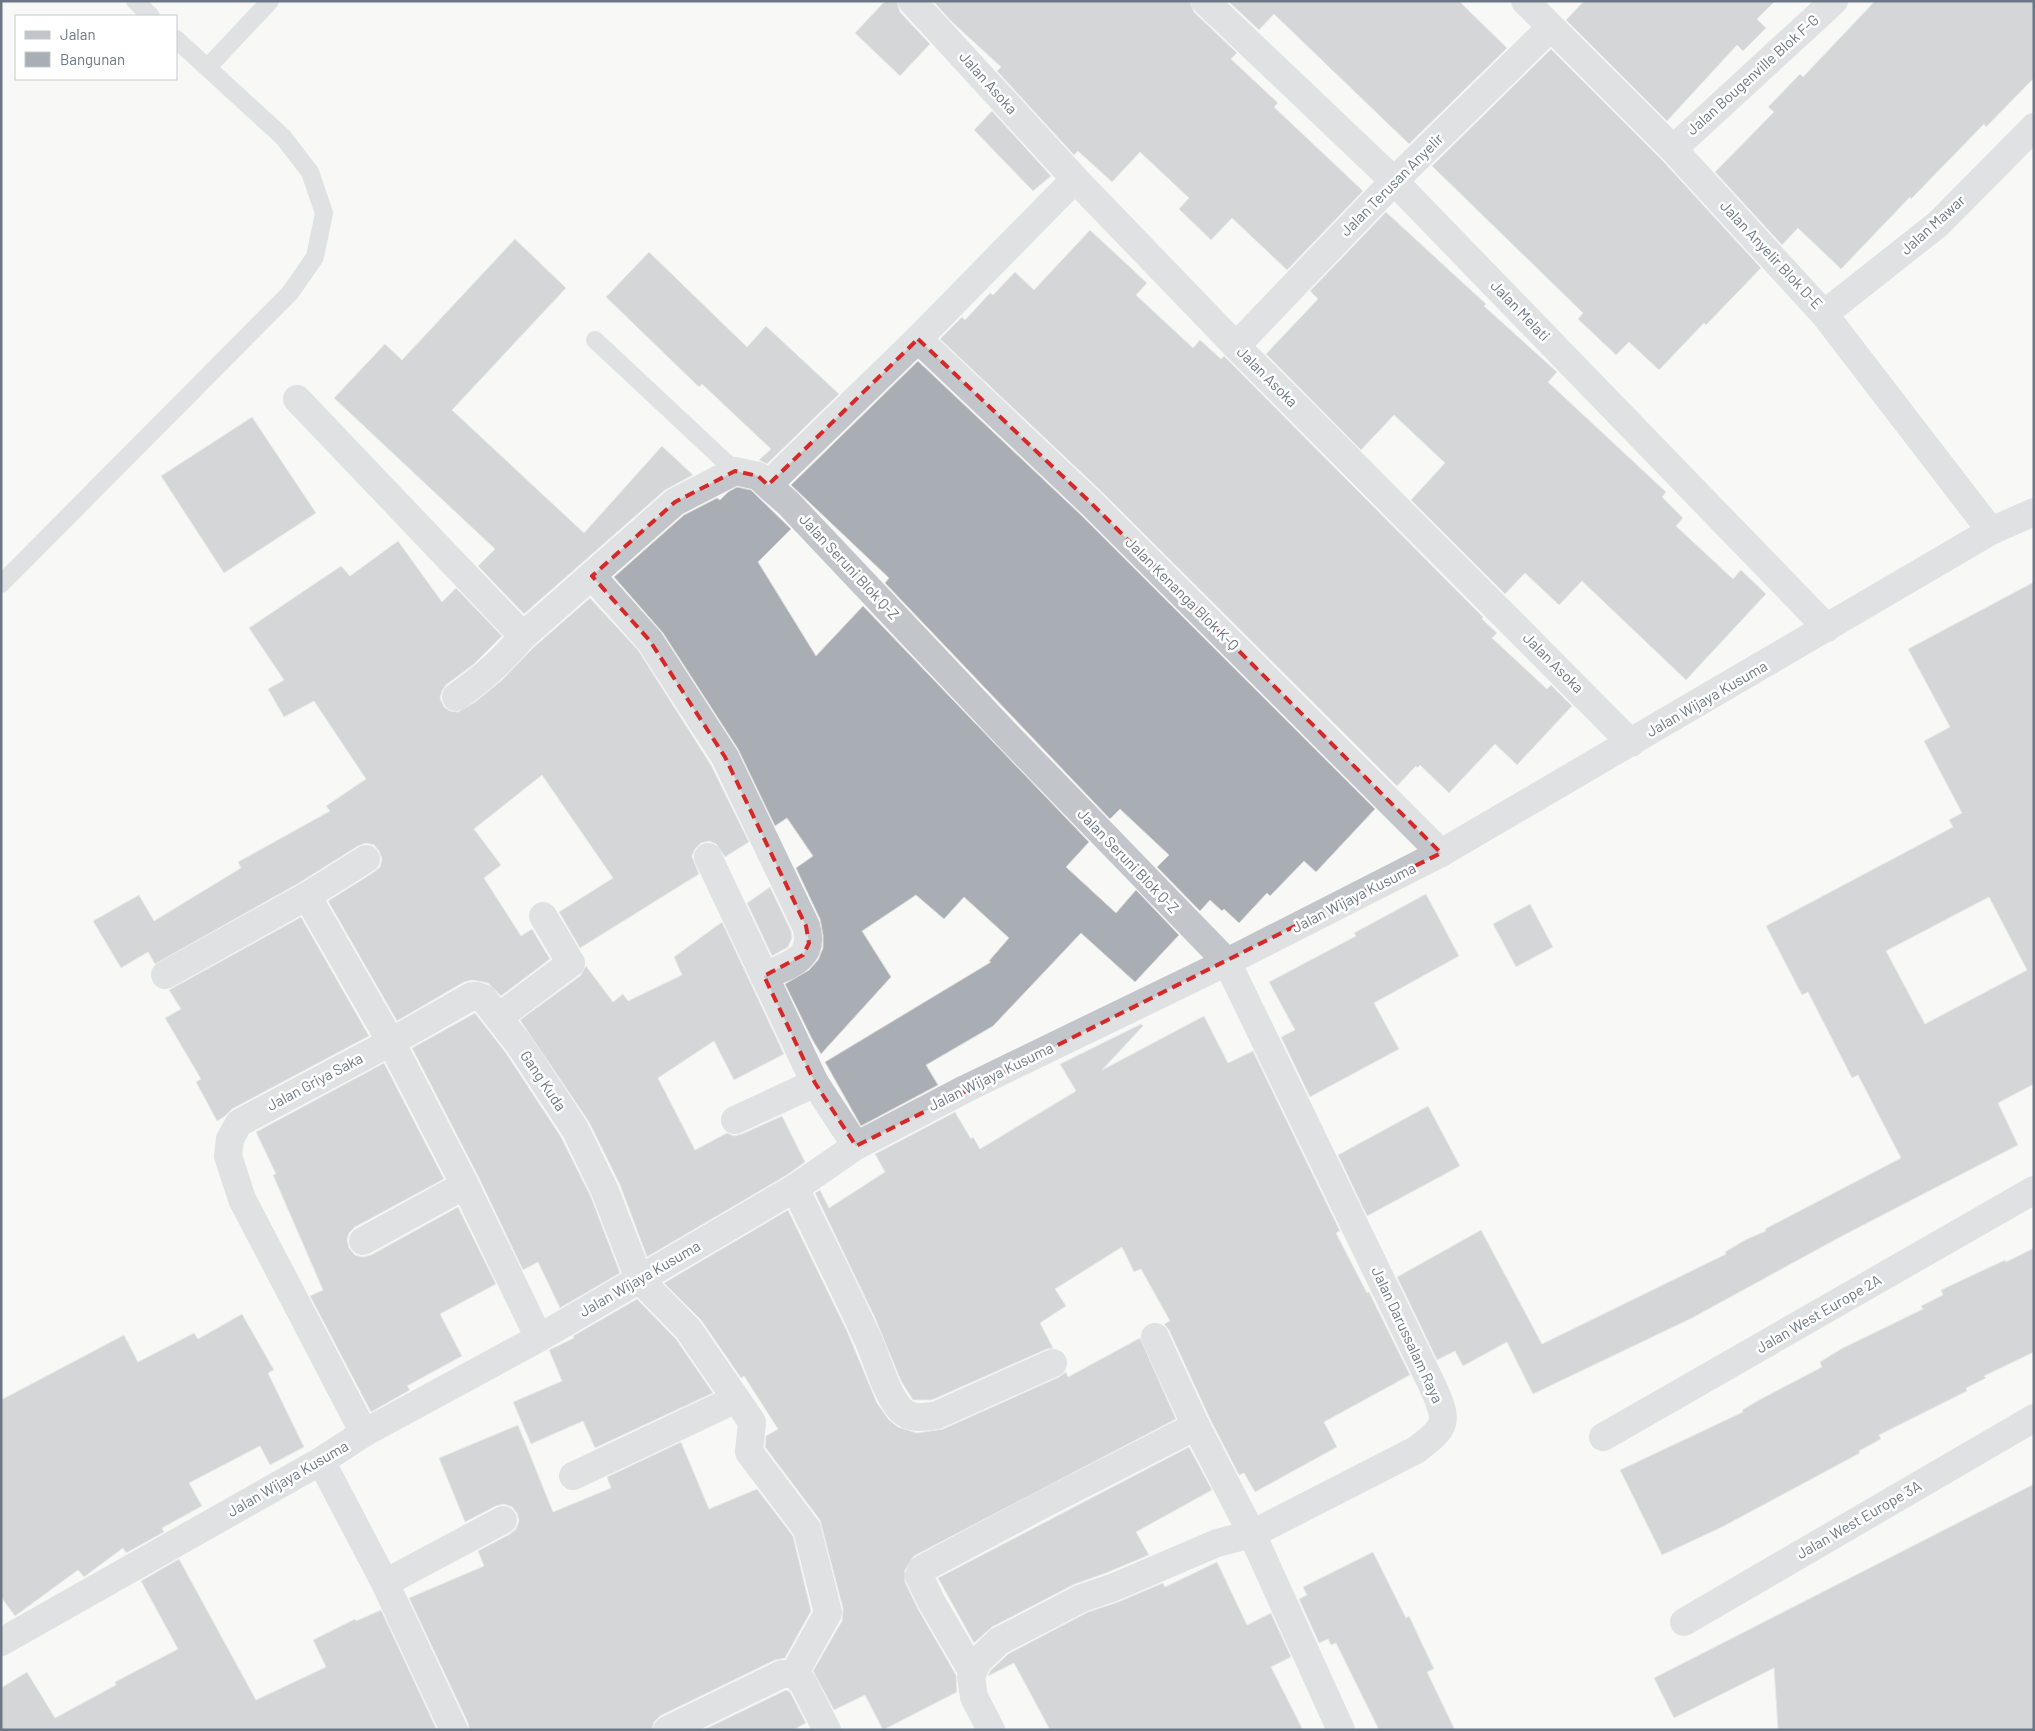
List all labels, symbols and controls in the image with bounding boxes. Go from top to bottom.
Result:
street label: Jalan Bougenville Blok F-G [1683,10,1822,138]
legend [15,15,178,80]
text: Jalan [60,25,96,43]
street label: Jalan Asoka [956,47,1022,117]
text: Bangunan [60,50,125,68]
street label: Jalan Terusan Anyelir [1336,129,1447,239]
street label: Jalan Mawar [1896,190,1969,258]
street label: Jalan Anyelir Blok D-E [1717,196,1827,312]
street label: Jalan Melati [1487,276,1554,344]
street label: Jalan Asoka [1234,342,1302,410]
street label: Jalan Seruni Blok Q-Z [796,510,903,623]
street label: Jalan Kenanga Blok K-Q [1122,533,1243,654]
street label: Jalan Asoka [1520,628,1588,696]
street label: Jalan Wijaya Kusuma [1643,656,1770,740]
street label: Jalan Seruni Blok Q-Z [1074,804,1183,916]
street label: Jalan Wijaya Kusuma [1289,858,1419,936]
street label: Jalan Wijaya Kusuma [925,1038,1056,1114]
street label: Gang Kuda [517,1047,571,1114]
street label: Jalan Griya Saka [264,1048,365,1114]
street label: Jalan Wijaya Kusuma [576,1236,703,1320]
street label: Jalan Darussalam Raya [1368,1264,1447,1406]
street label: Jalan West Europe 2A [1753,1270,1884,1356]
street label: Jalan Wijaya Kusuma [224,1436,351,1520]
street label: Jalan West Europe 3A [1793,1476,1924,1562]

